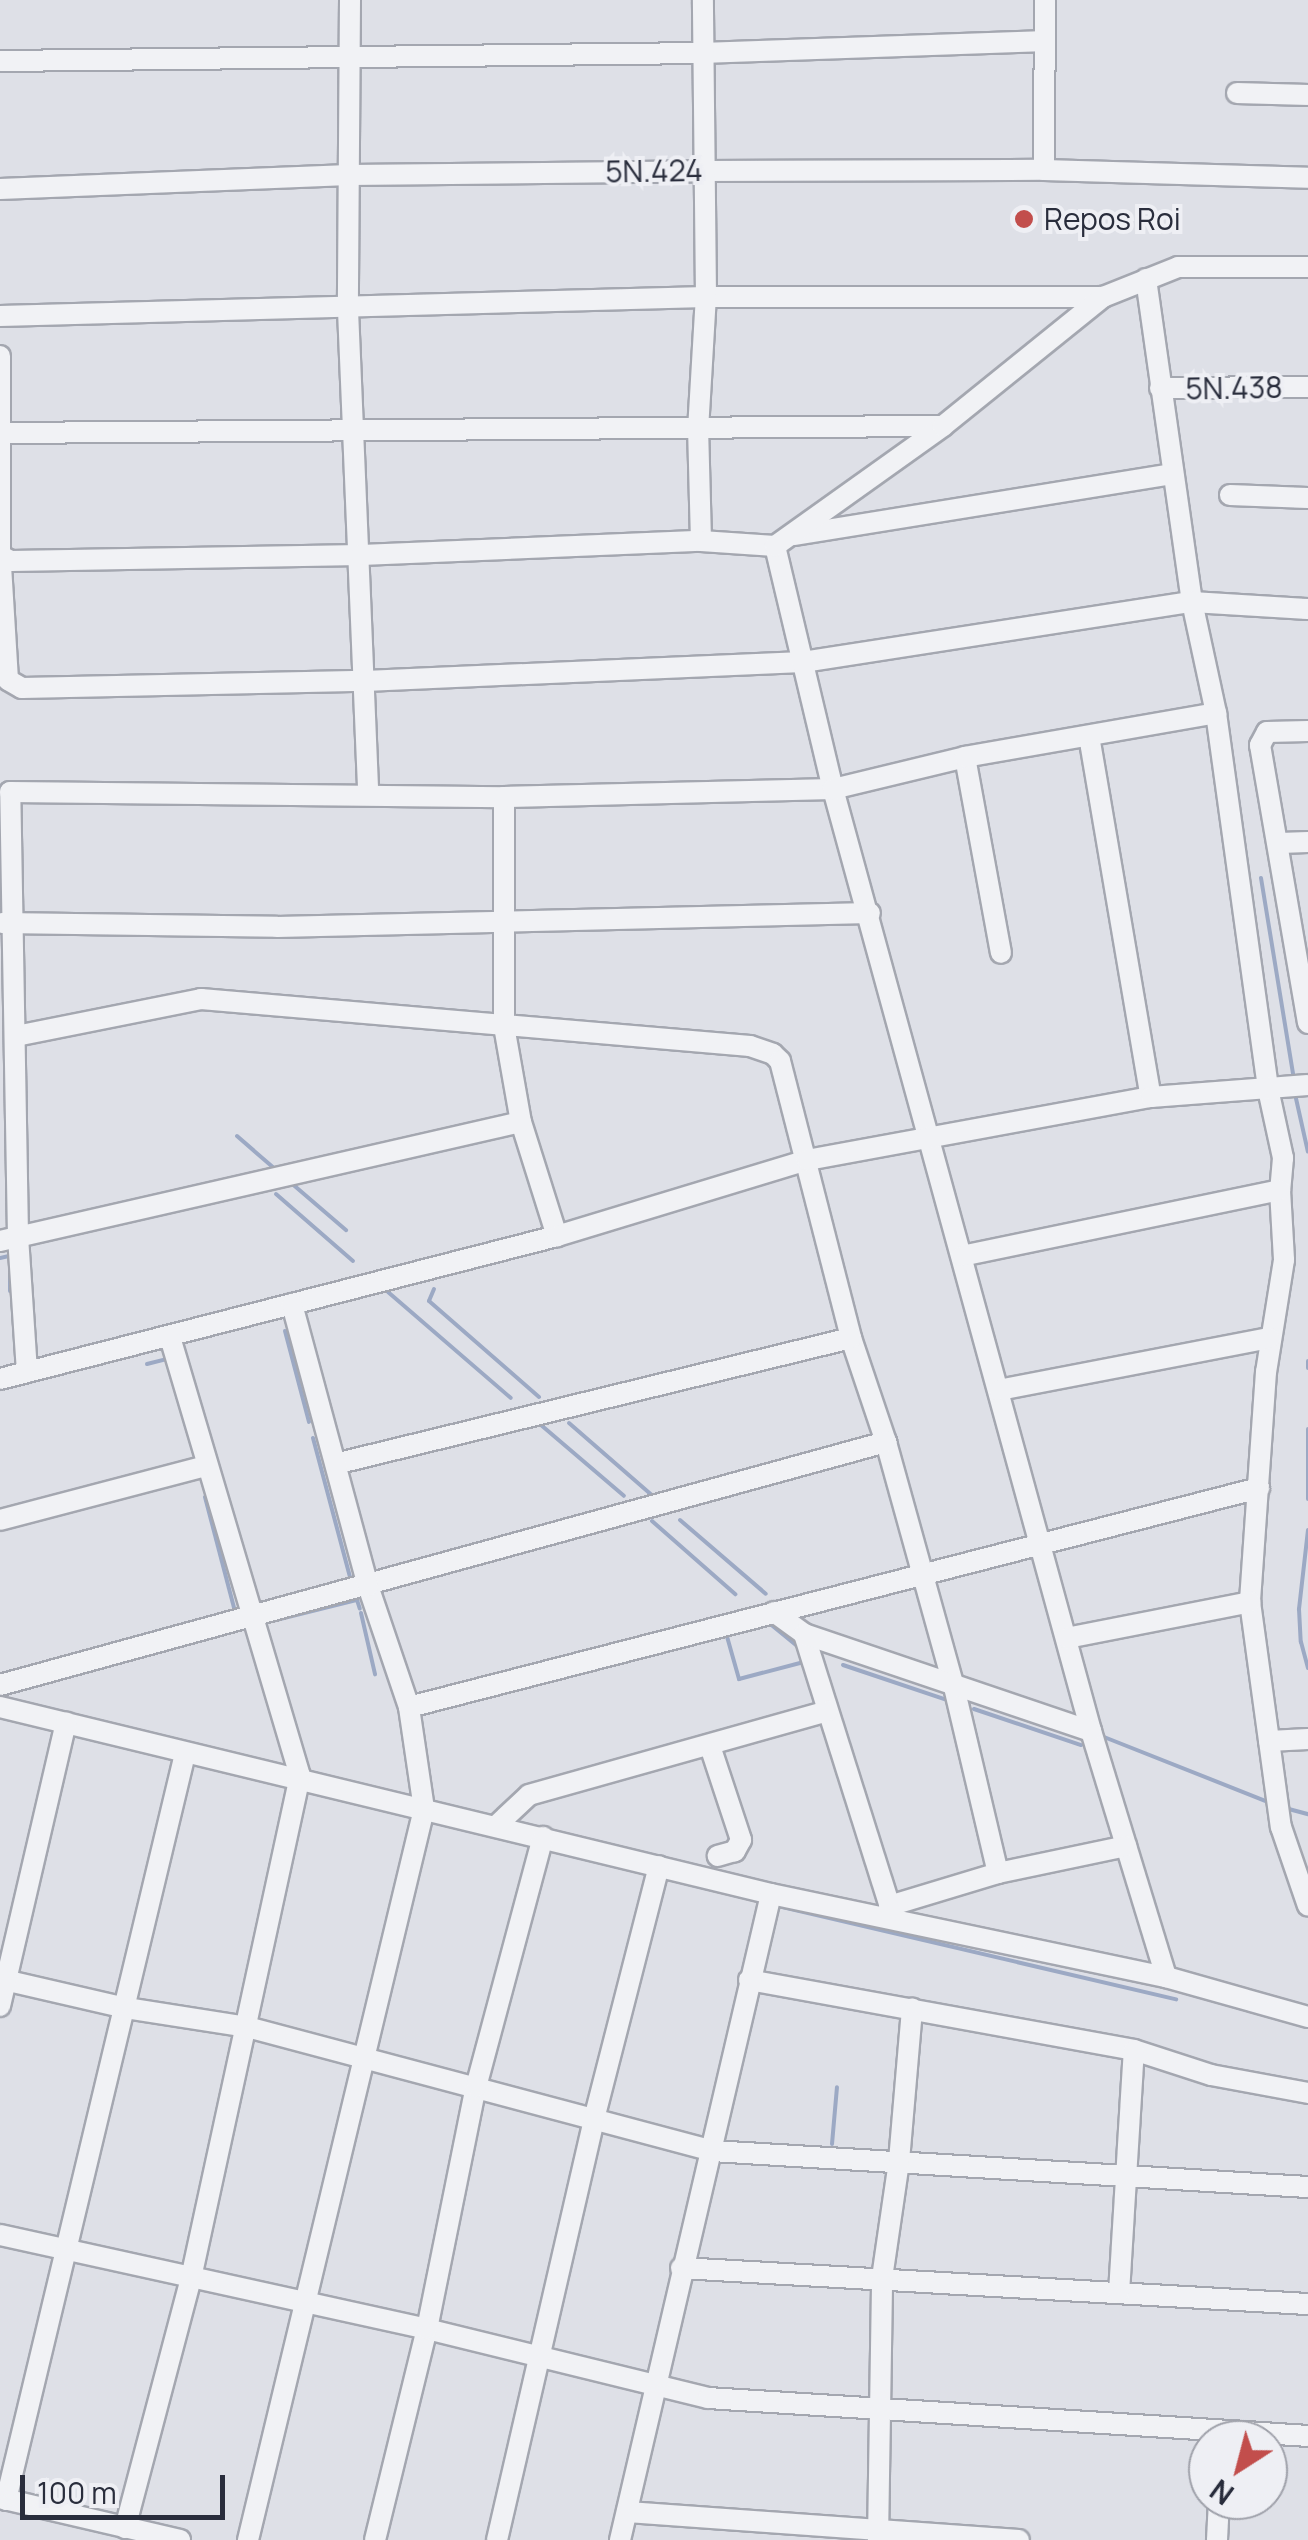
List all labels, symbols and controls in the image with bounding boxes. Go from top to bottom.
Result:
street label: 5N.424 [605,152,703,190]
place label: Repos Roi [1044,201,1181,237]
marker: Repos Roi [1013,208,1035,230]
street label: 5N.438 [1185,369,1283,407]
north arrow [1188,2420,1288,2520]
scale bar [25,2455,230,2517]
text: N [1202,2471,1241,2514]
text: 100 m [37,2472,117,2513]

